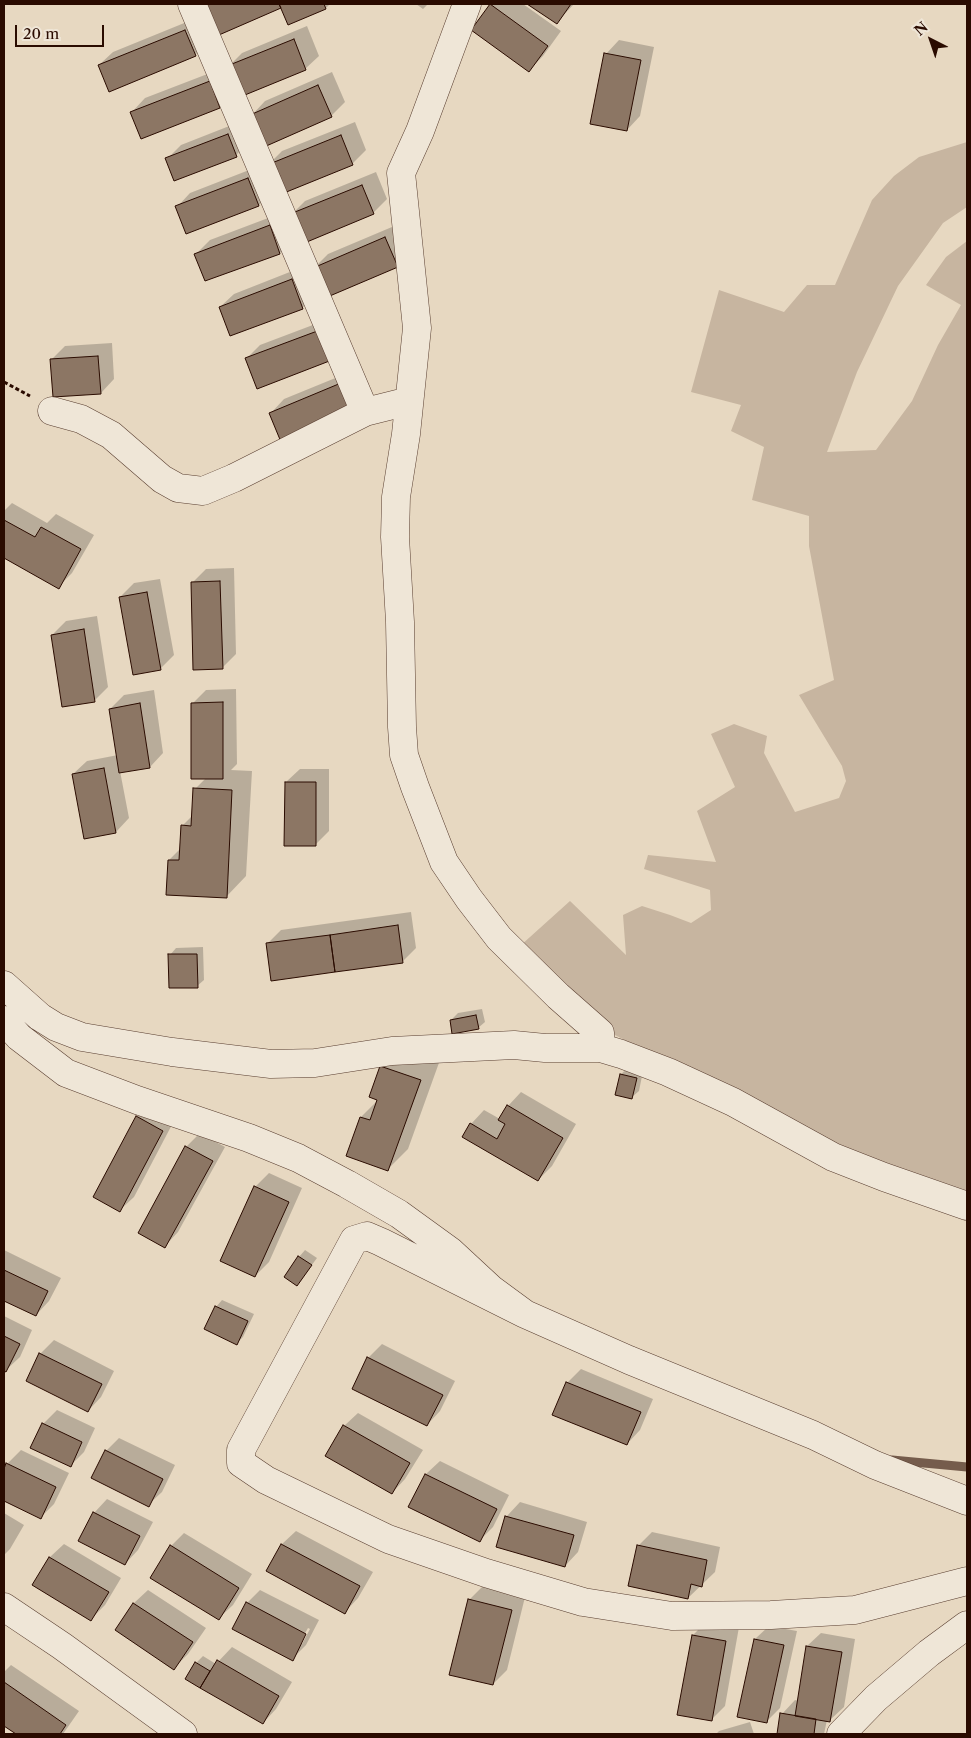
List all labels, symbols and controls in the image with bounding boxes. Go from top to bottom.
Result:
scale bar [18,15,106,47]
north arrow [906,15,956,65]
text: N [911,18,932,39]
text: 20 m [23,24,59,43]

